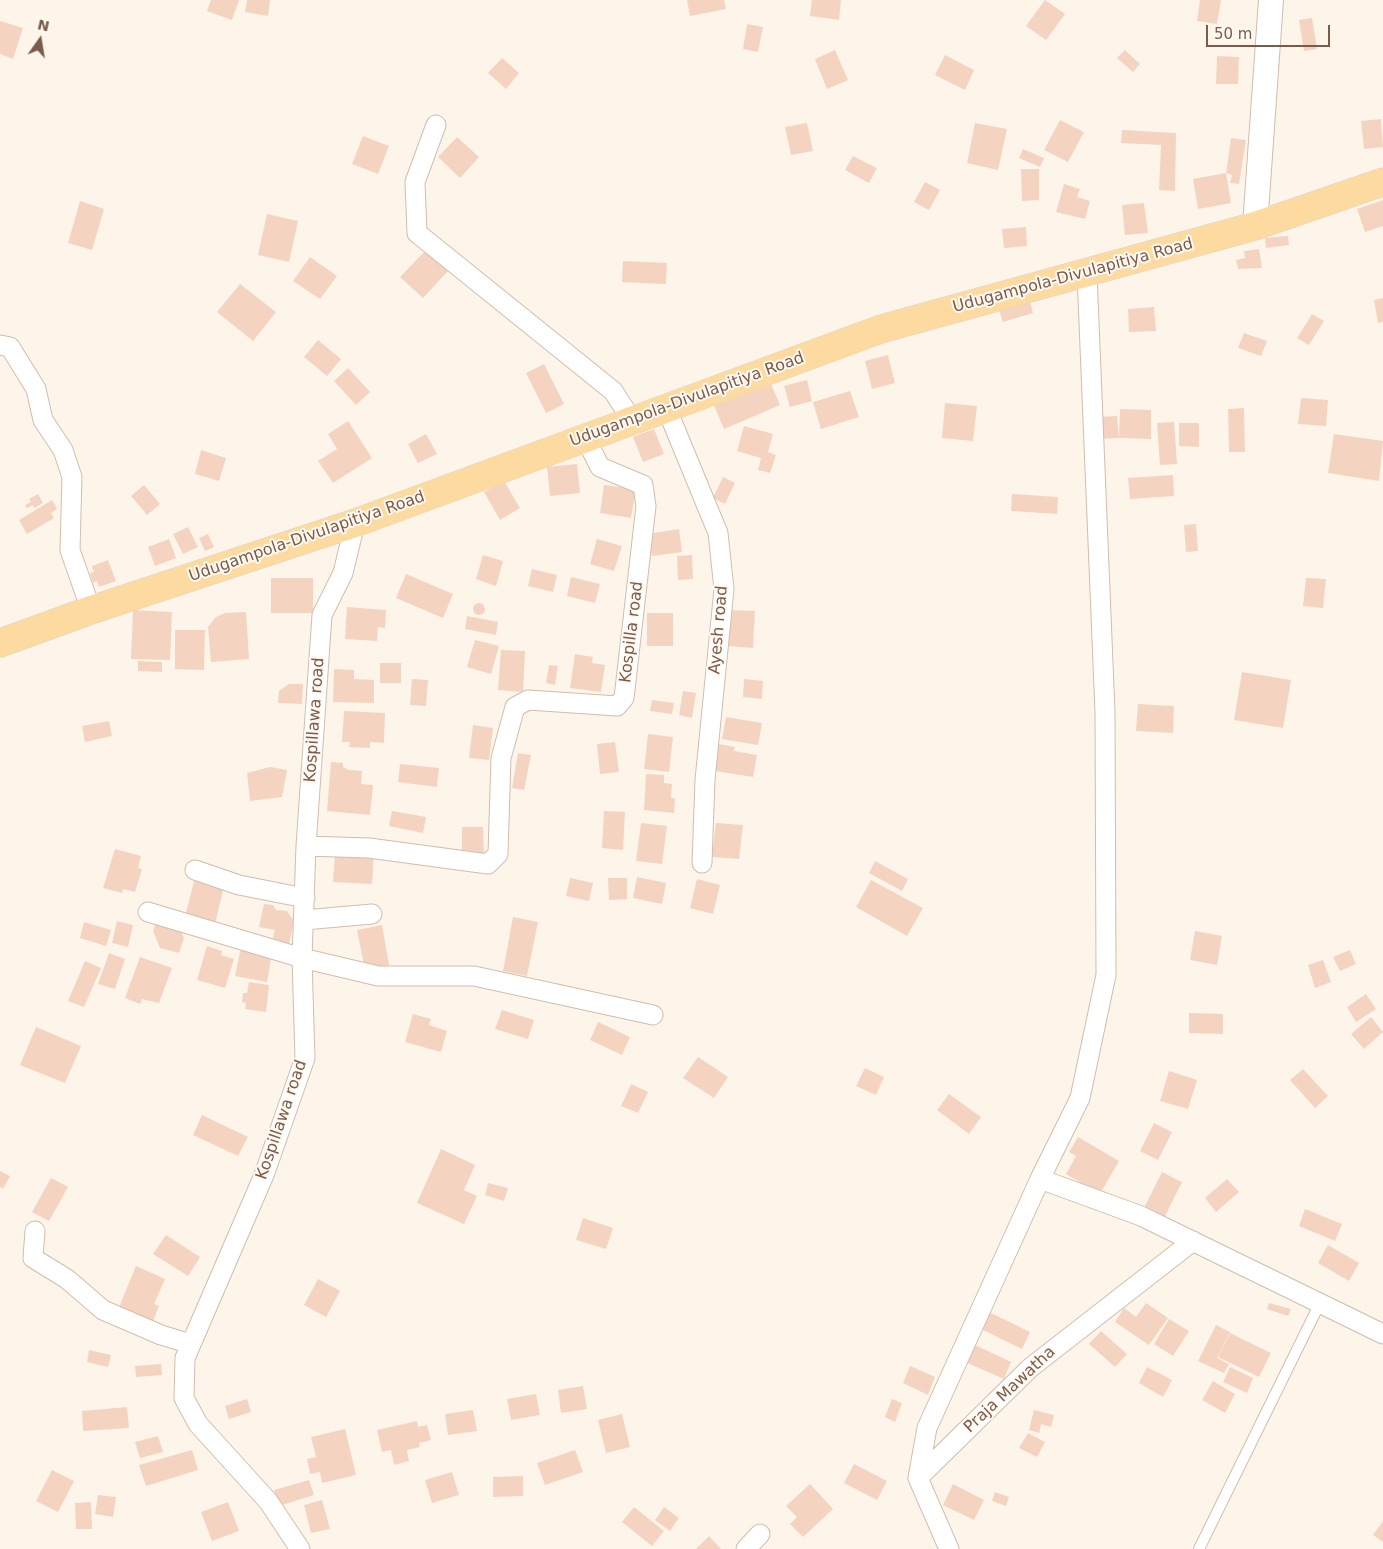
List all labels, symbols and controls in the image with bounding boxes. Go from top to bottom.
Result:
north arrow [15,15,65,65]
scale bar [1208,15,1332,47]
text: N [36,16,51,34]
text: 50 m [1214,25,1252,43]
street label: Udugampola-Divulapitiya Road [951,235,1195,317]
street label: Udugampola-Divulapitiya Road [567,349,807,451]
street label: Udugampola-Divulapitiya Road [187,488,427,586]
street label: Kospilla road [616,580,648,684]
street label: Ayesh road [706,585,732,675]
street label: Kospillawa road [301,657,329,783]
street label: Kospillawa road [253,1058,311,1182]
street label: Praja Mawatha [960,1343,1060,1437]

